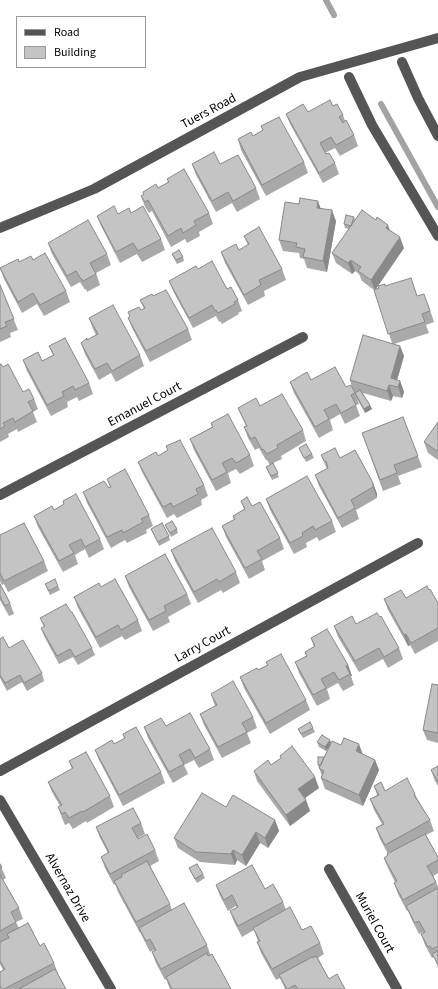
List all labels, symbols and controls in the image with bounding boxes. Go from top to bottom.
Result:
legend [16,16,146,68]
text: Road [54,24,80,41]
text: Building [54,44,96,61]
street label: Tuers Road [179,91,239,133]
street label: Emanuel Court [106,379,184,431]
street label: Larry Court [172,623,234,667]
street label: Alvernaz Drive [41,851,93,925]
street label: Muriel Court [351,890,397,956]

